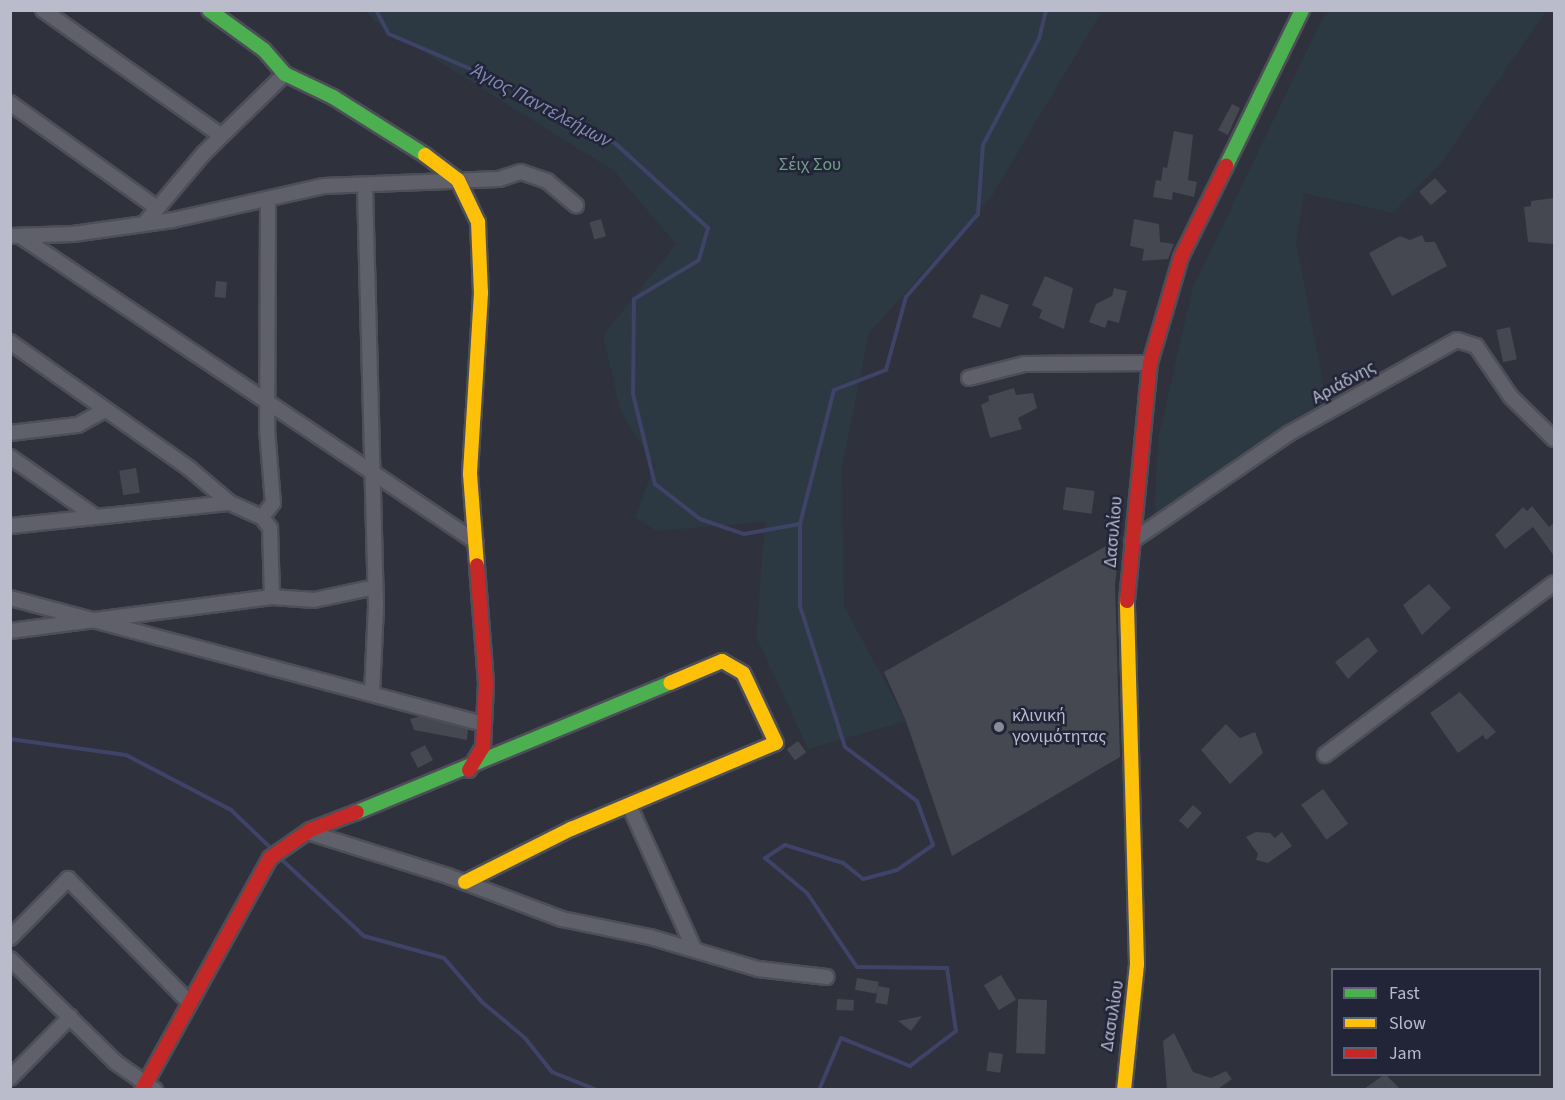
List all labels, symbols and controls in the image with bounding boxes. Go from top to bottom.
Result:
water label: Άγιος Παντελεήμων [467,59,615,153]
park label: Σέιχ Σου [779,154,841,176]
street label: Αριάδνης [1308,357,1380,409]
street label: Δασυλίου [1100,495,1128,569]
place label: κλινική γονιμότητας [1012,706,1106,748]
marker: κλινική γονιμότητας [990,718,1008,736]
legend [1331,968,1541,1076]
street label: Δασυλίου [1097,979,1129,1053]
text: Fast [1389,981,1420,1006]
text: Slow [1389,1011,1426,1036]
text: Jam [1389,1041,1422,1066]

